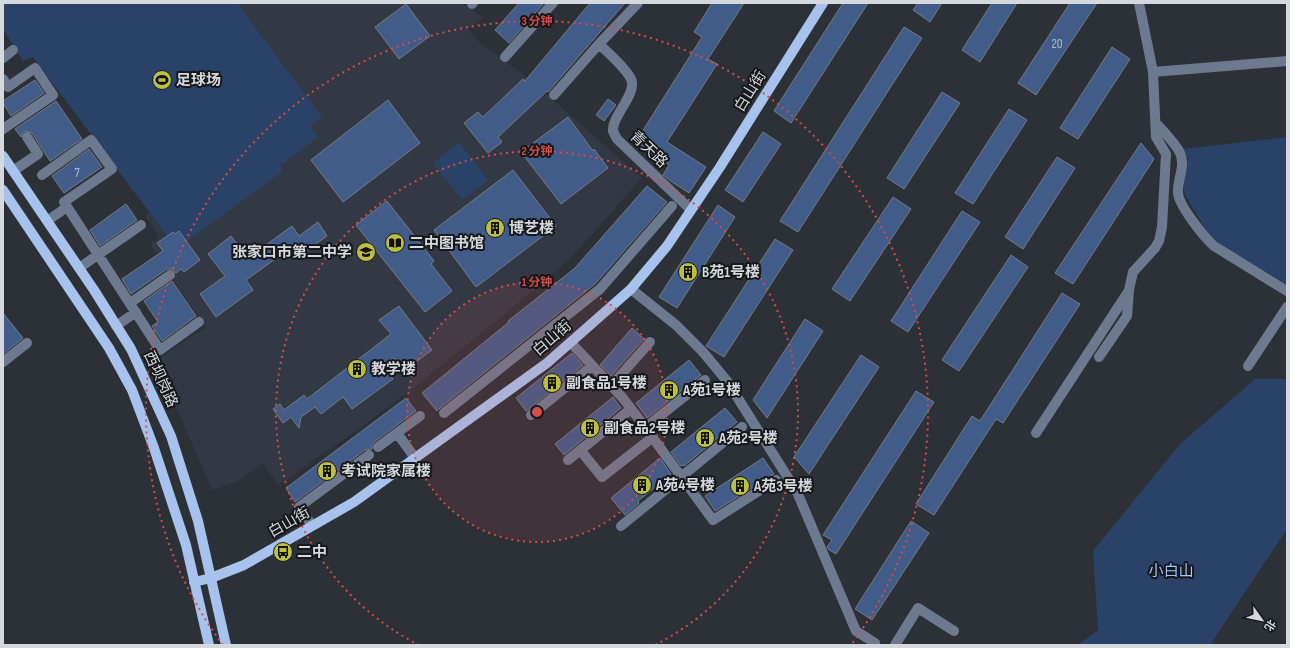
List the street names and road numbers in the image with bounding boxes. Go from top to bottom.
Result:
street label: 白山街 [730,67,770,115]
street label: 青天路 [626,127,671,172]
street label: 白山街 [529,316,576,360]
street label: 西坝岗路 [139,348,182,410]
street label: 白山街 [265,503,313,542]

